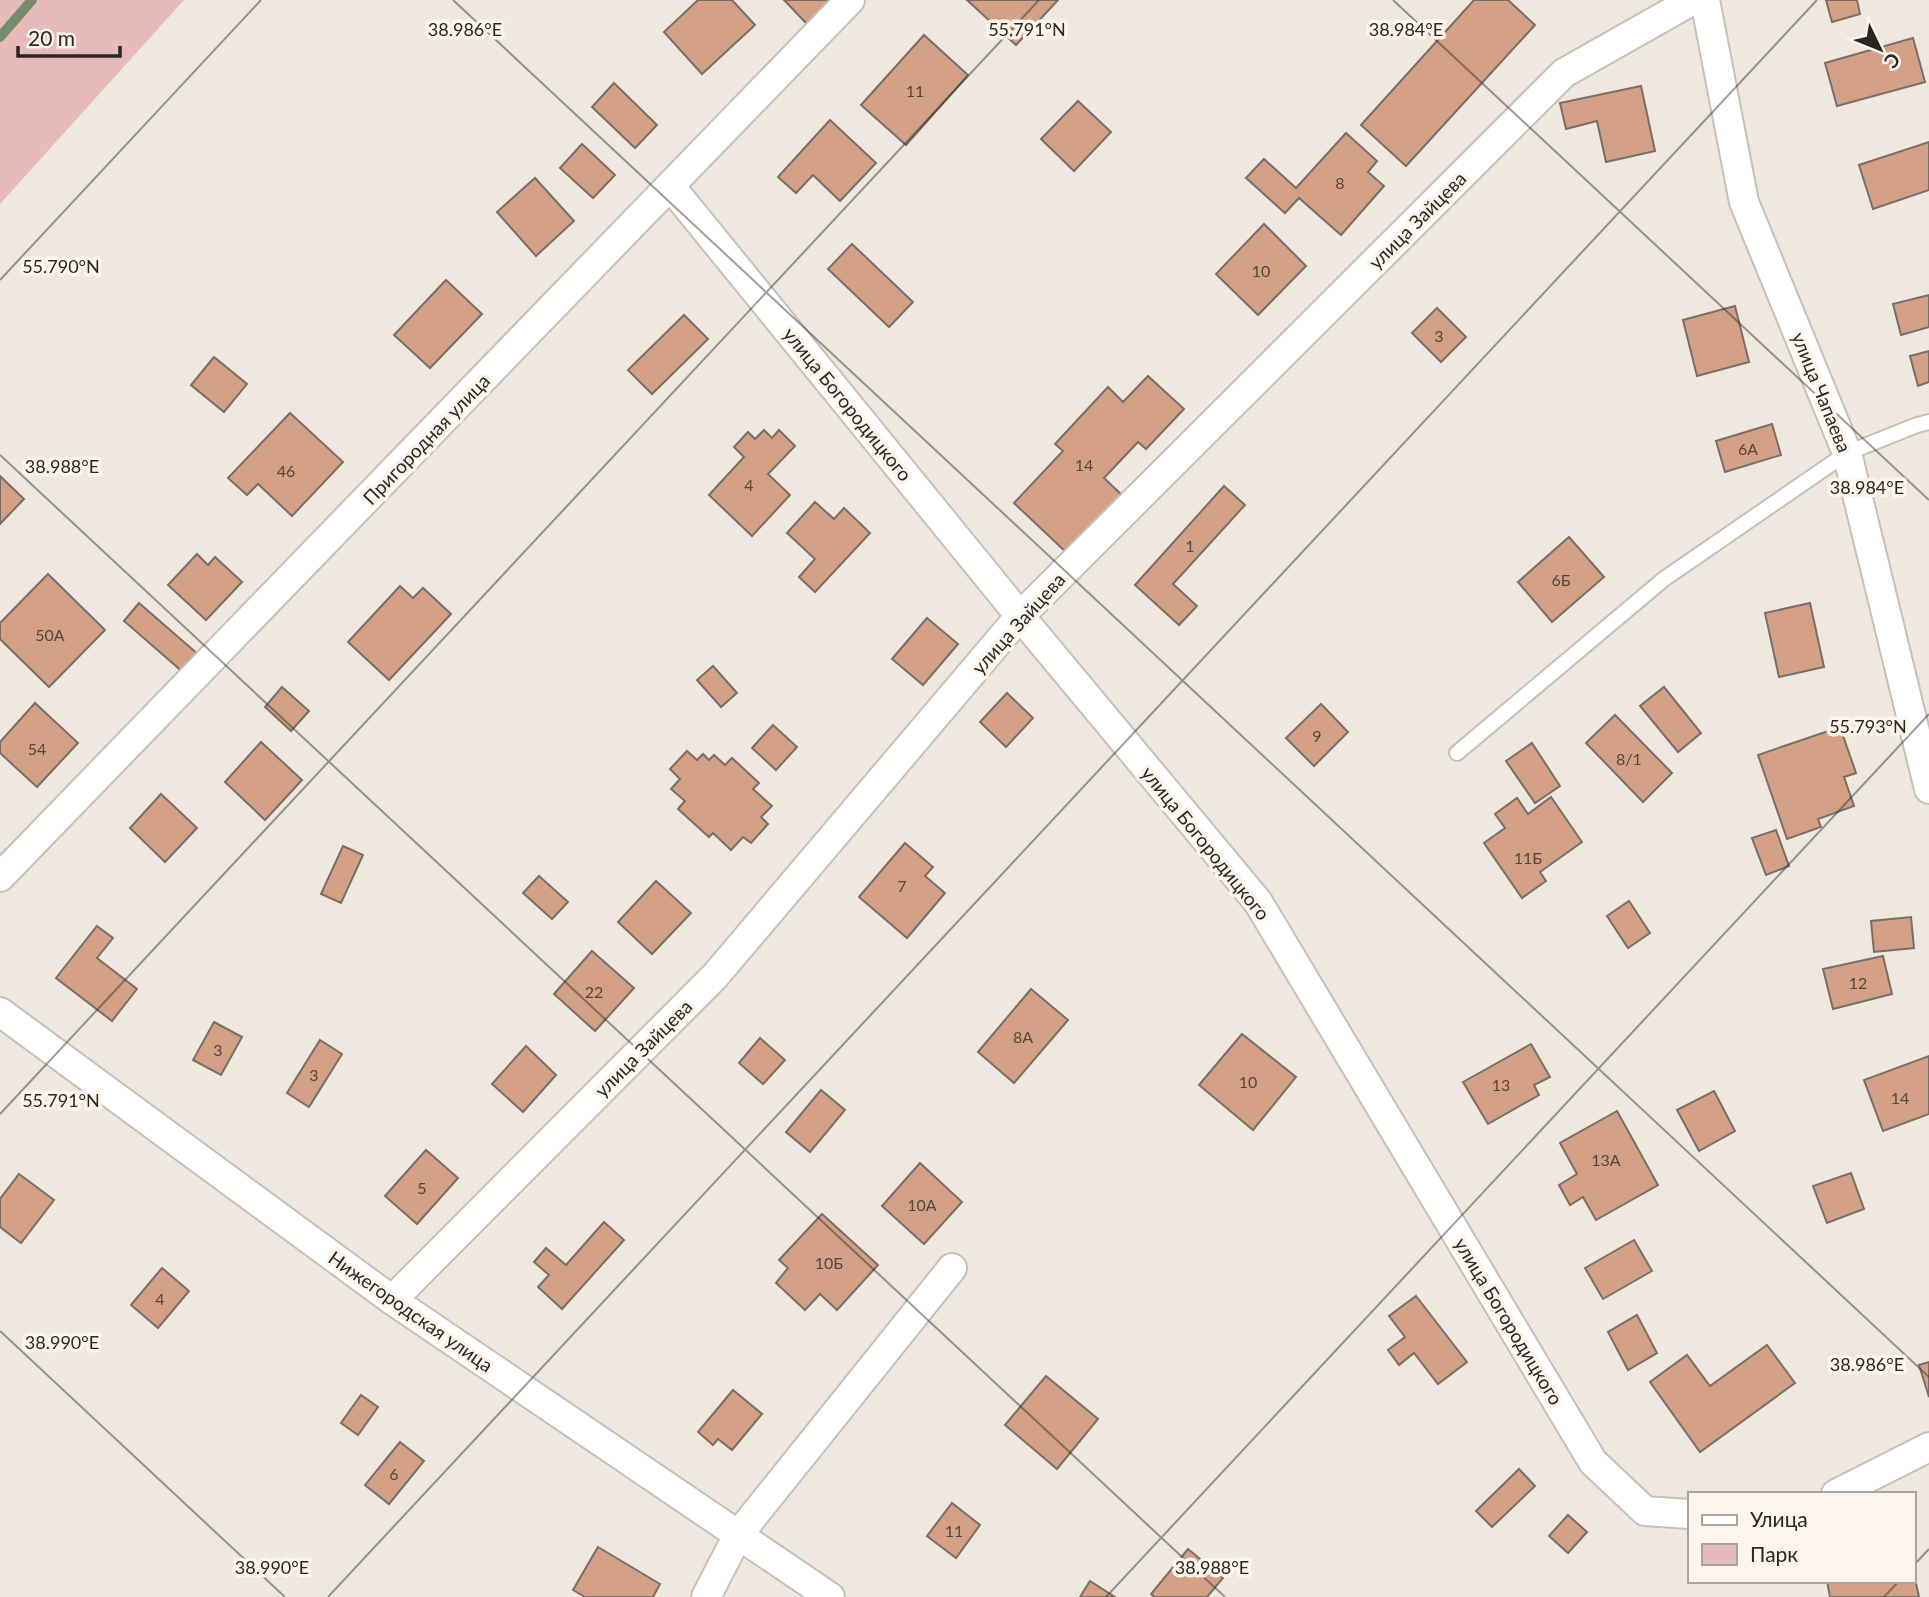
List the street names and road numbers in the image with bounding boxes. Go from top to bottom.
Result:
street label: улица Зайцева [1364,167,1470,273]
street label: улица Богородицкого [779,323,917,485]
street label: улица Чапаева [1787,329,1857,455]
street label: Пригородная улица [358,369,494,509]
street label: улица Зайцева [967,568,1069,678]
street label: улица Богородицкого [1137,762,1275,924]
street label: улица Зайцева [590,995,696,1101]
street label: улица Богородицкого [1450,1233,1568,1409]
street label: Нижегородская улица [324,1246,498,1376]

